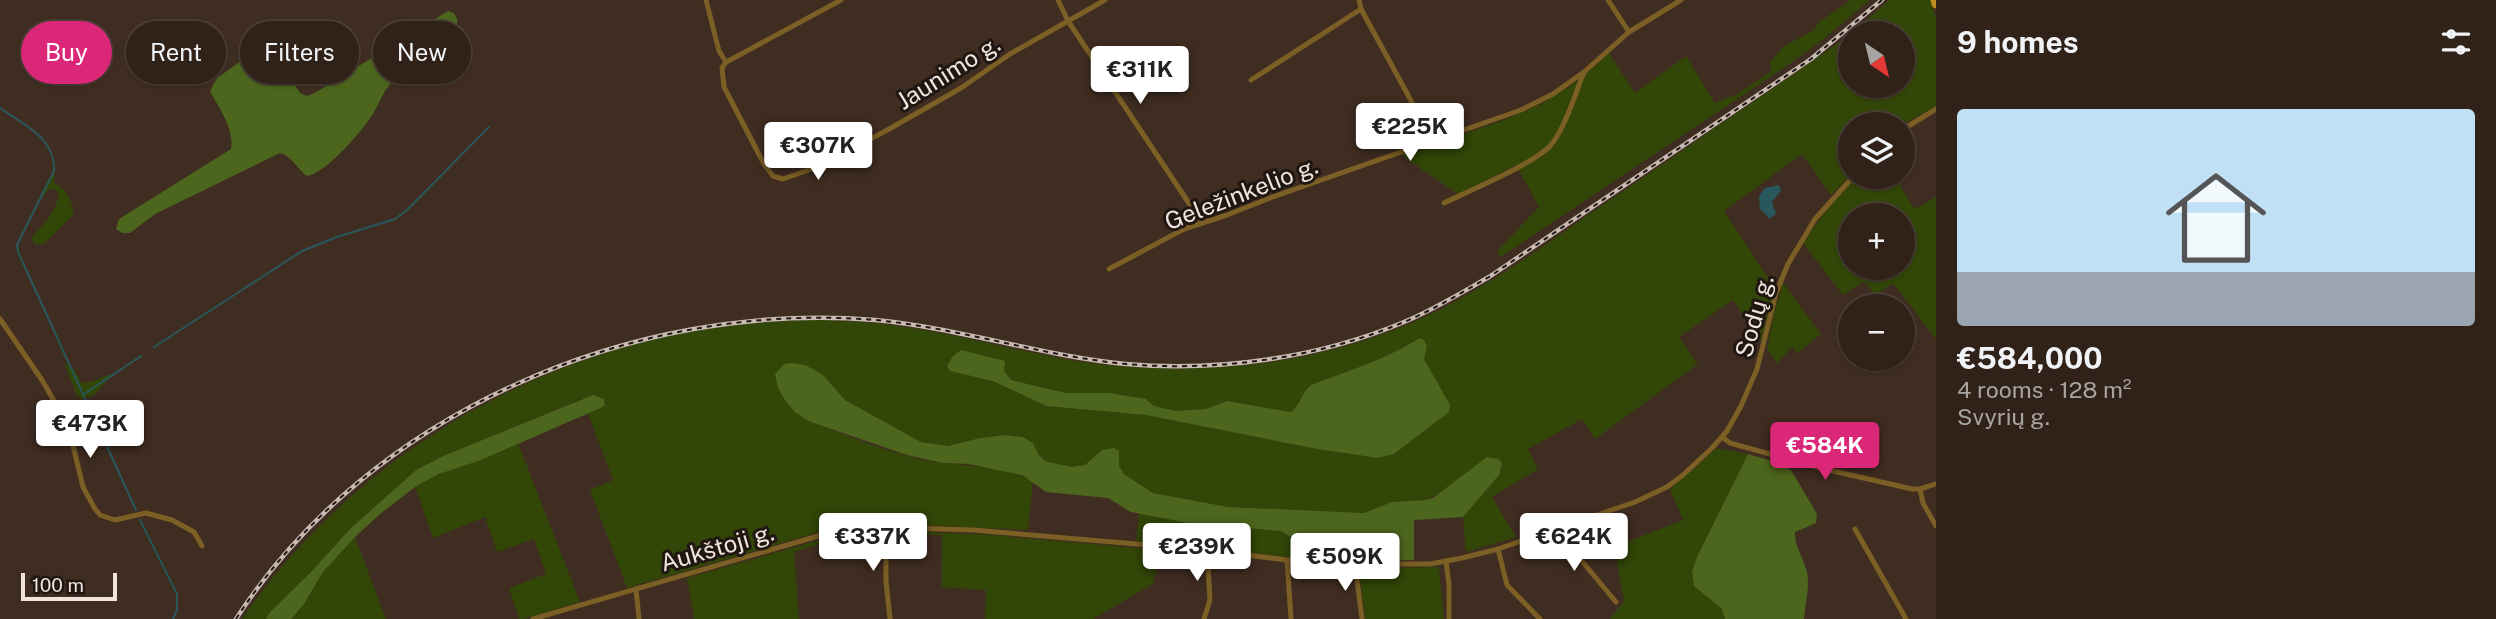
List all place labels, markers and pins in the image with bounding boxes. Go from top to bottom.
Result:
pin: €311K [1091,46,1189,106]
pin: €225K [1361,104,1459,163]
pin: €307K [769,122,867,182]
pin: €473K [41,400,139,460]
pin: €584K [1776,422,1874,482]
pin: €337K [824,514,922,573]
pin: €624K [1525,514,1623,573]
pin: €239K [1148,524,1246,583]
pin: €509K [1296,534,1394,593]

